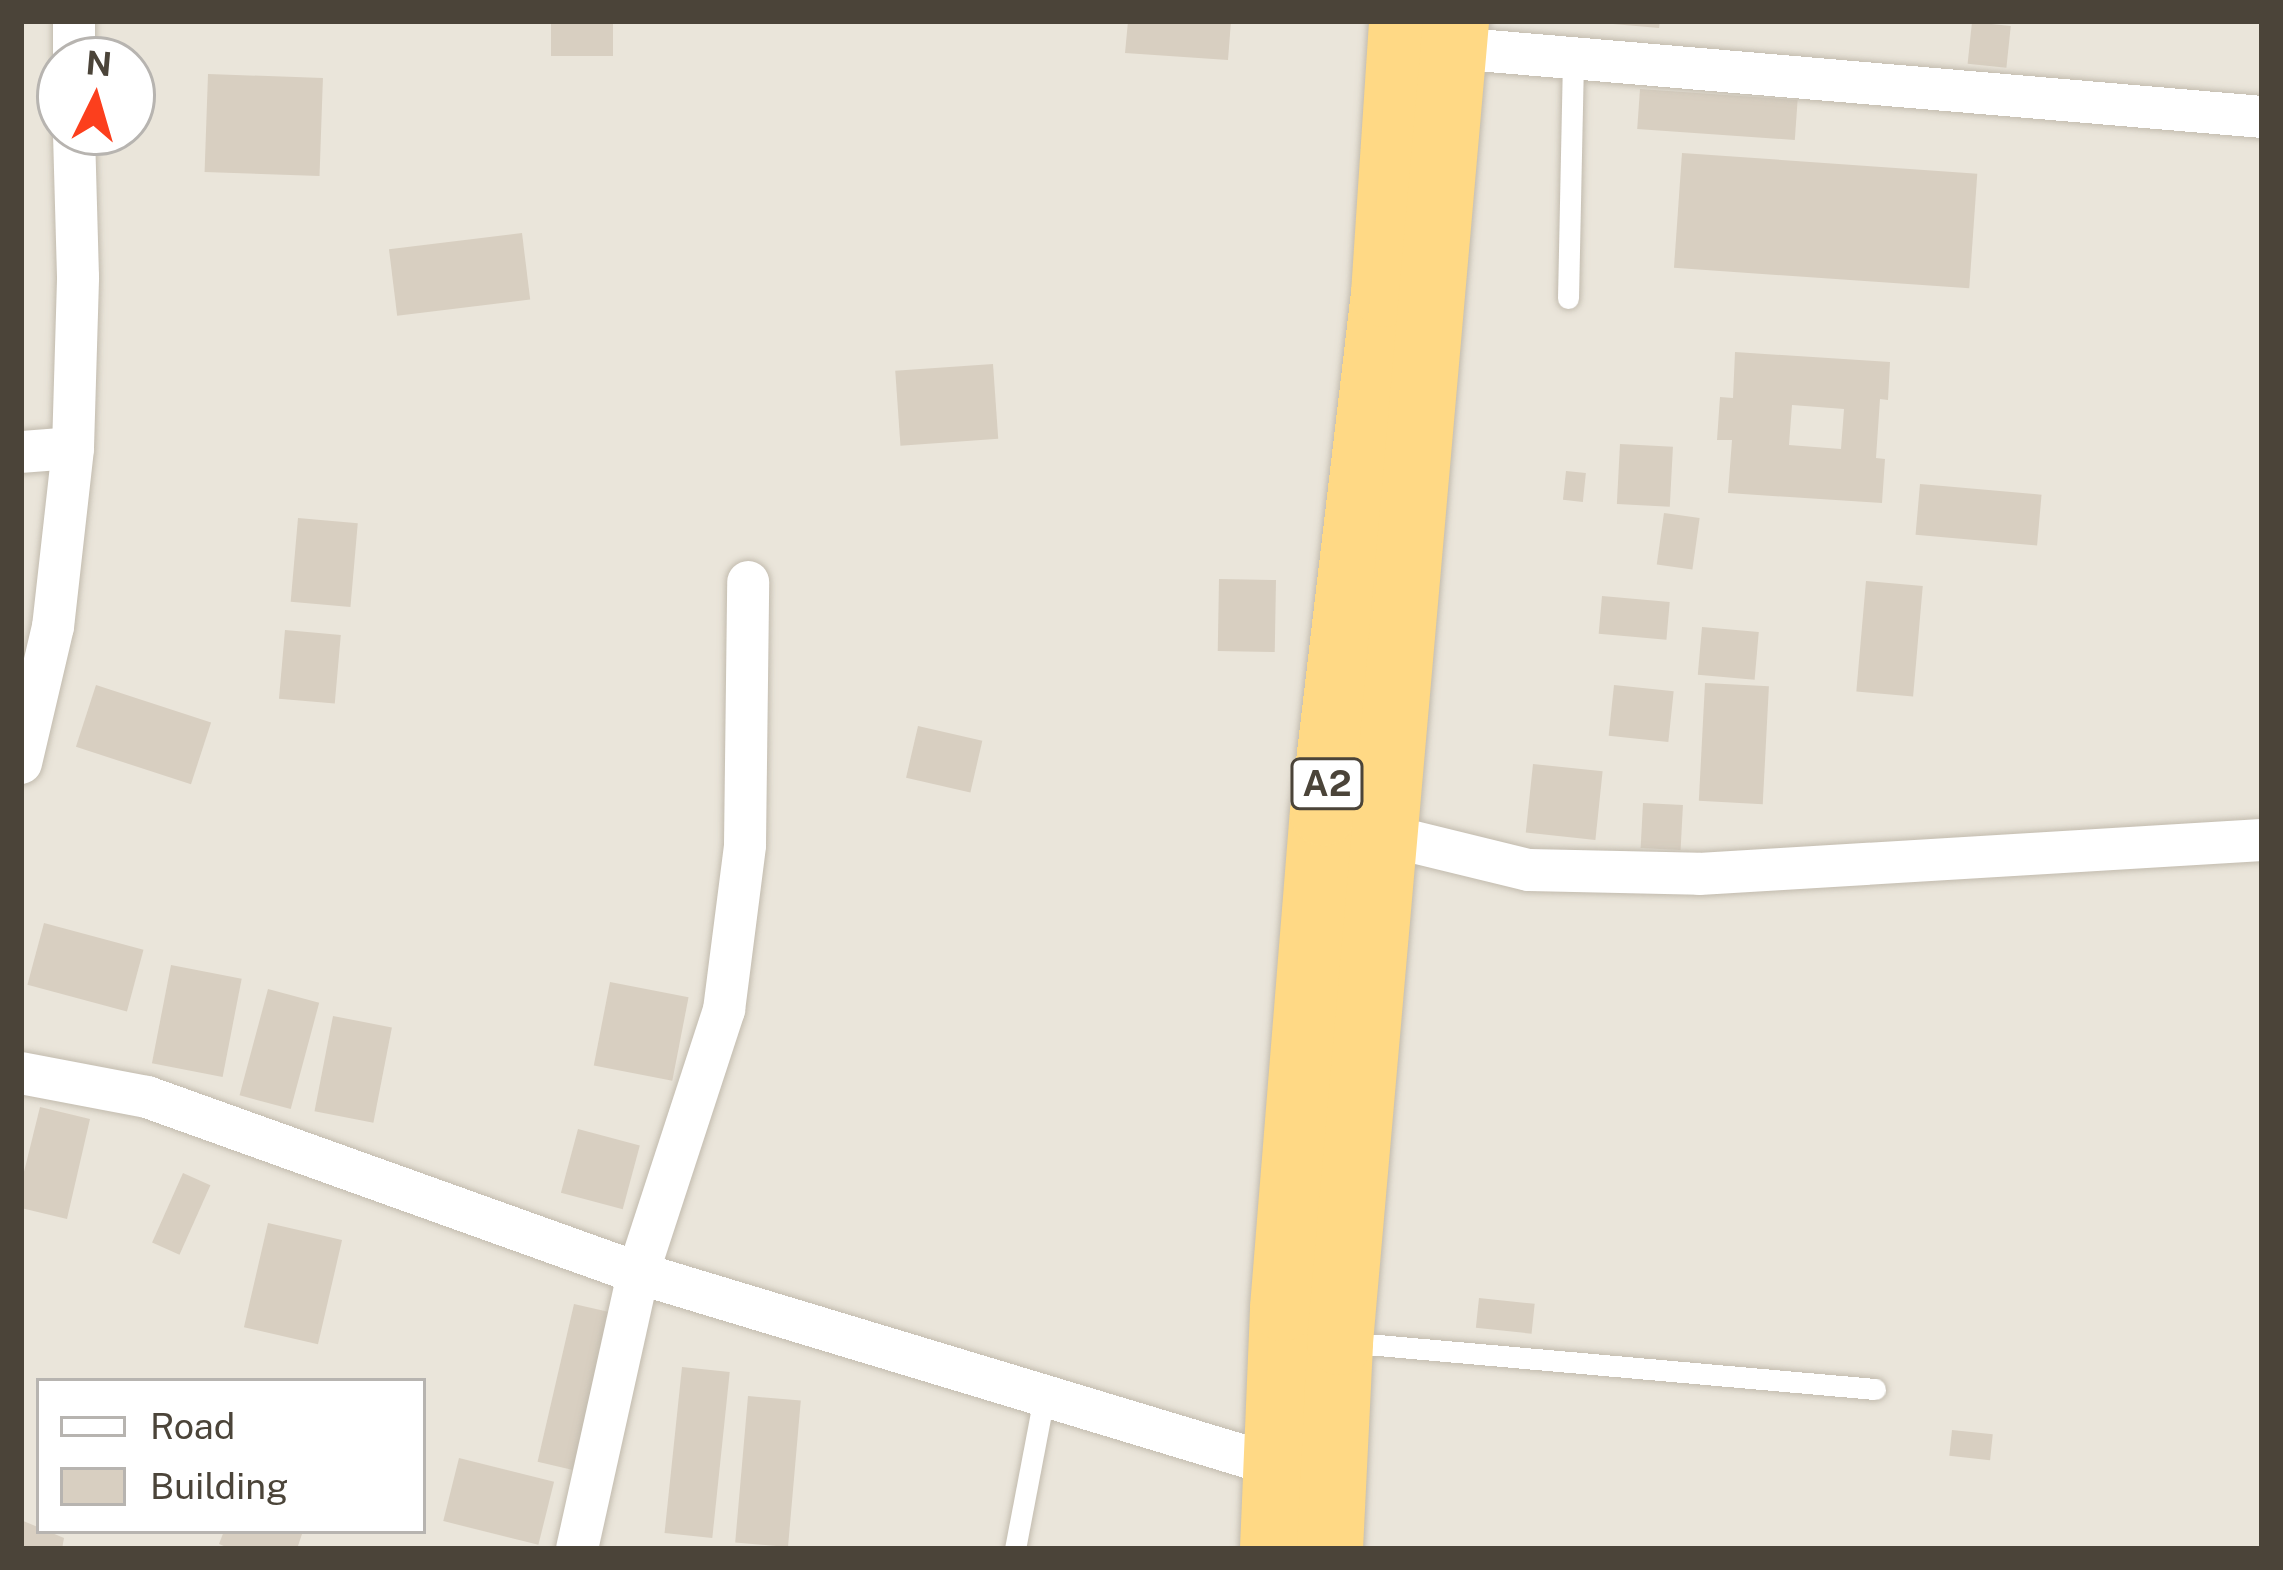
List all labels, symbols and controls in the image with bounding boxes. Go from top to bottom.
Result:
north arrow [36,36,156,156]
text: N [84,43,113,83]
road number: A2 [1288,754,1366,814]
legend [36,1378,426,1534]
text: Road [150,1405,235,1447]
text: Building [150,1465,288,1507]

